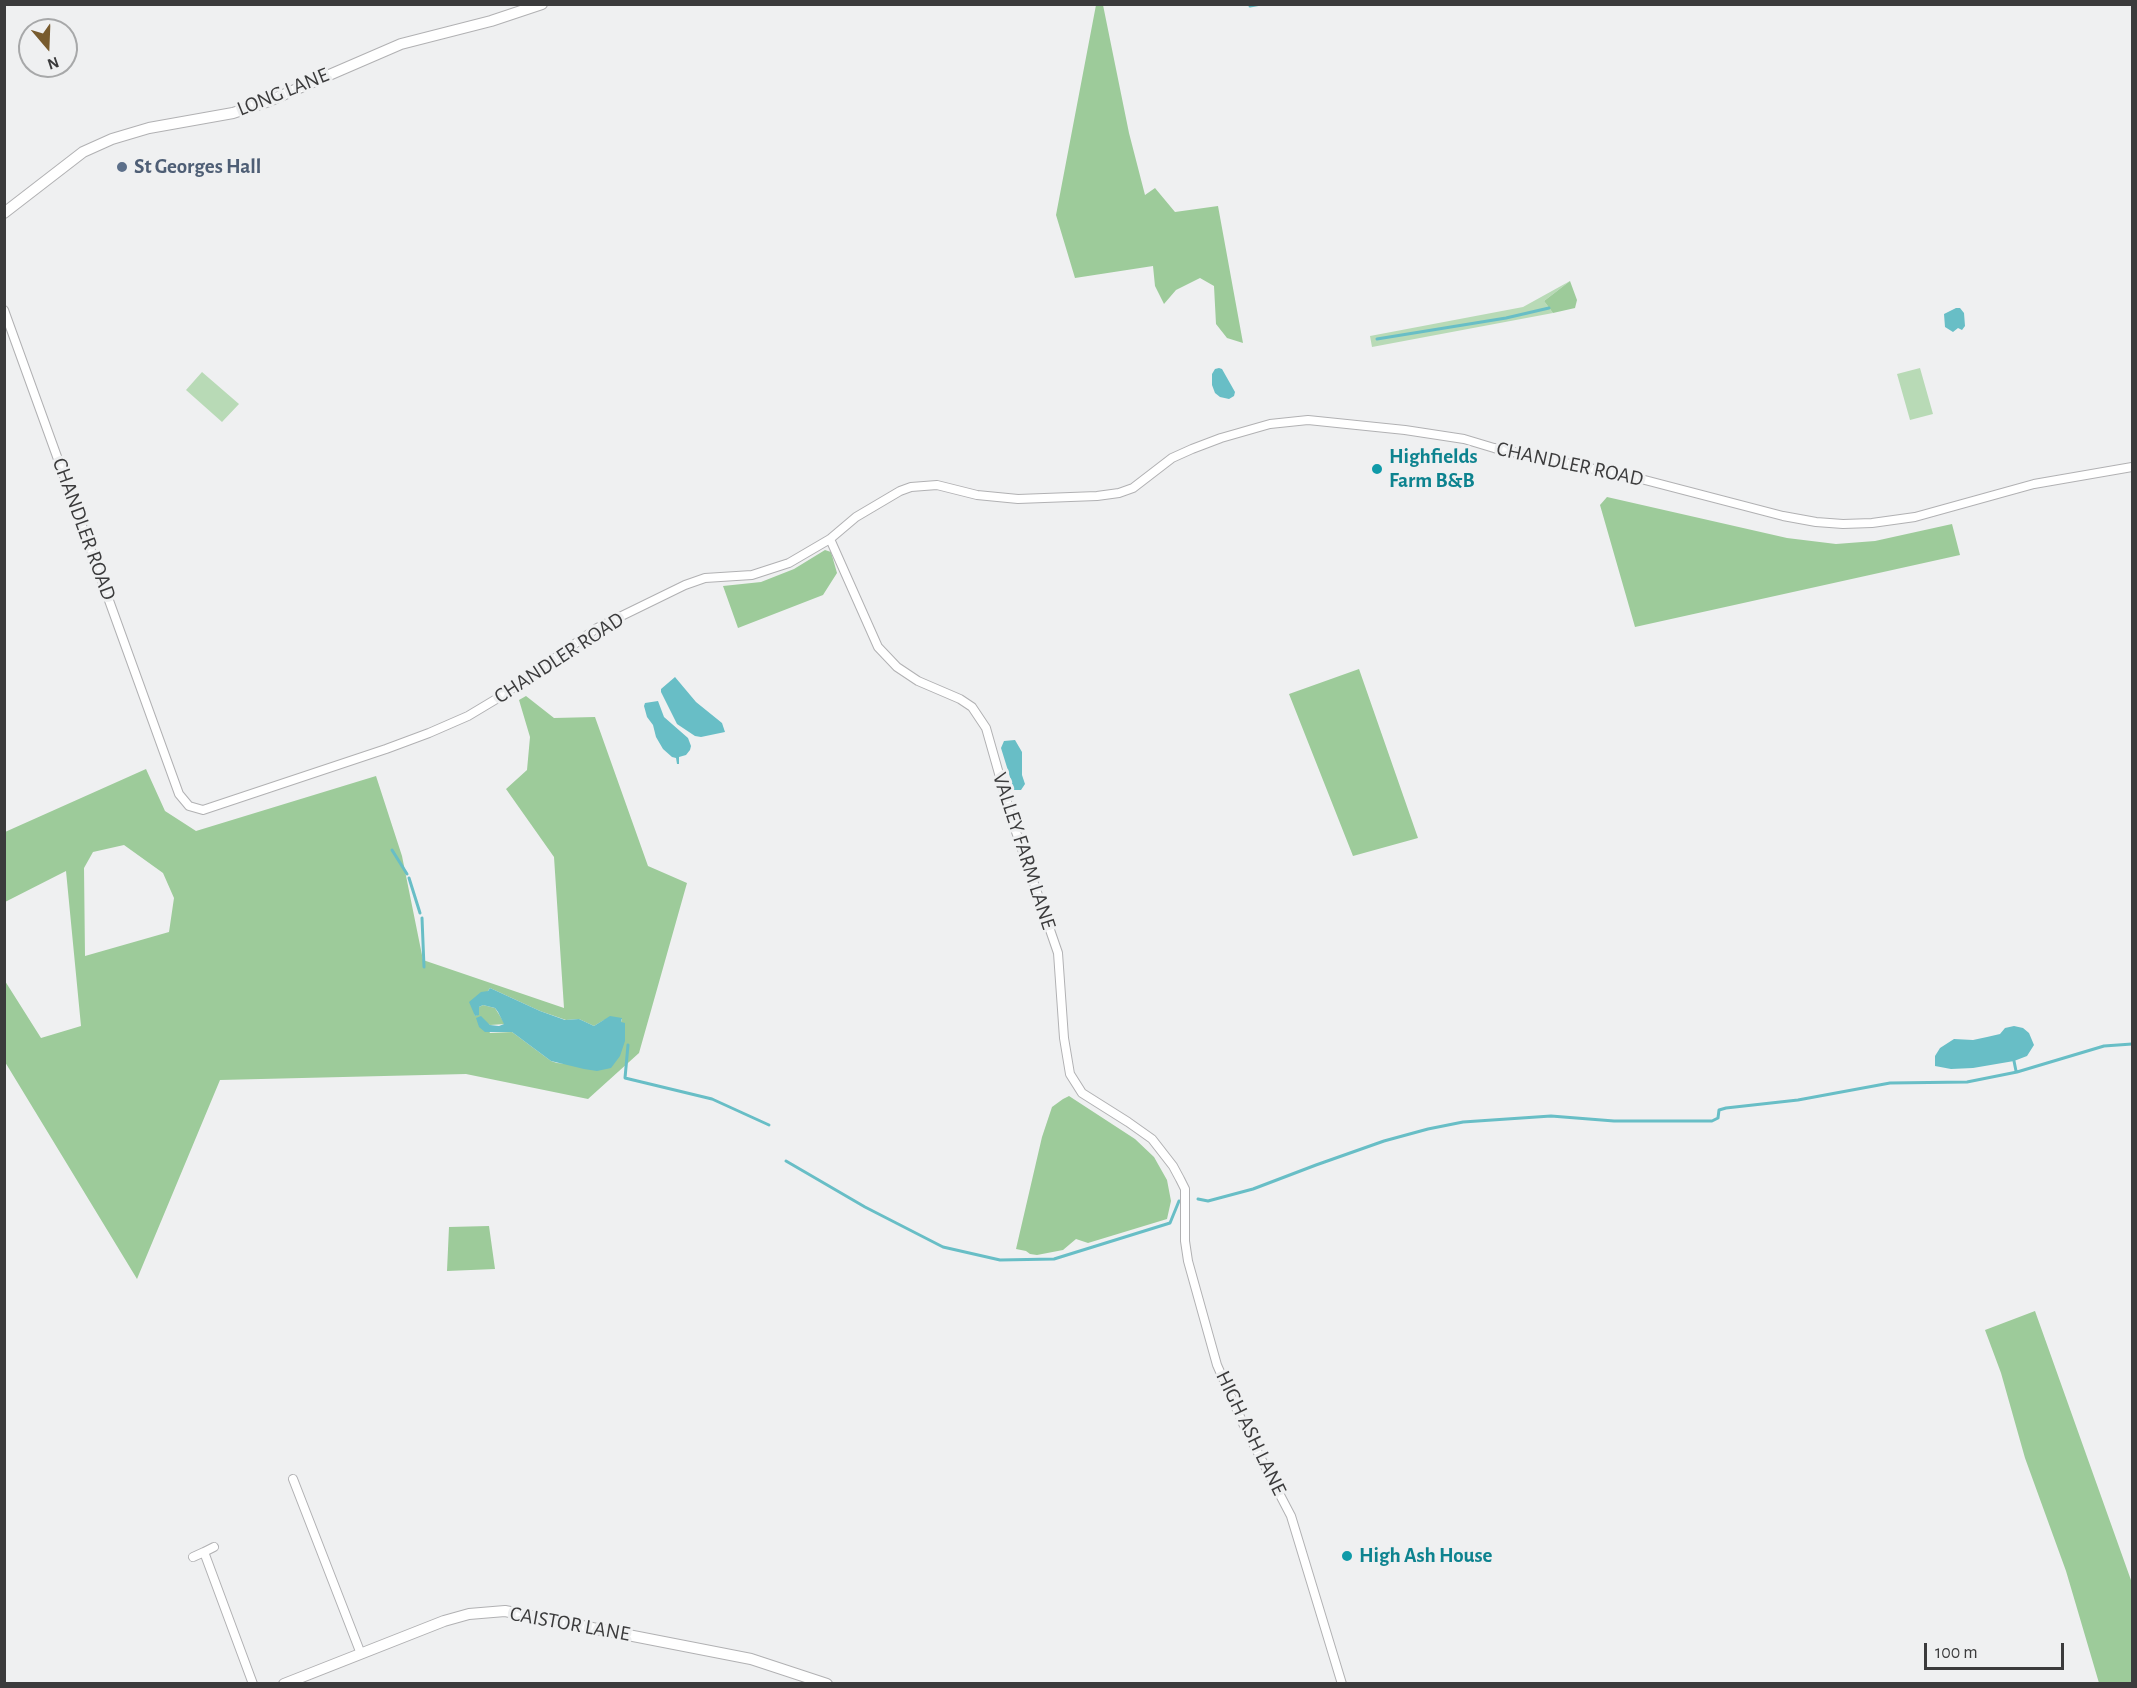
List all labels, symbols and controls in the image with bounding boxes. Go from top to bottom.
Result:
north arrow [18,18,78,78]
text: N [45,54,61,73]
street label: LONG LANE [233,62,333,122]
place label: St Georges Hall [134,154,261,180]
marker: St Georges Hall [115,160,129,174]
street label: CHANDLER ROAD [1494,436,1646,492]
place label: Highfields Farm B&B [1389,444,1478,494]
street label: CHANDLER ROAD [47,454,121,604]
marker: Highfields Farm B&B [1370,462,1384,476]
street label: CHANDLER ROAD [489,607,629,709]
street label: VALLEY FARM LANE [987,769,1061,933]
street label: HIGH ASH LANE [1210,1367,1292,1499]
place label: High Ash House [1359,1543,1492,1569]
marker: High Ash House [1340,1549,1354,1563]
street label: CAISTOR LANE [508,1601,632,1647]
scale bar [1927,1631,2066,1669]
text: 100 m [1935,1644,1978,1662]

